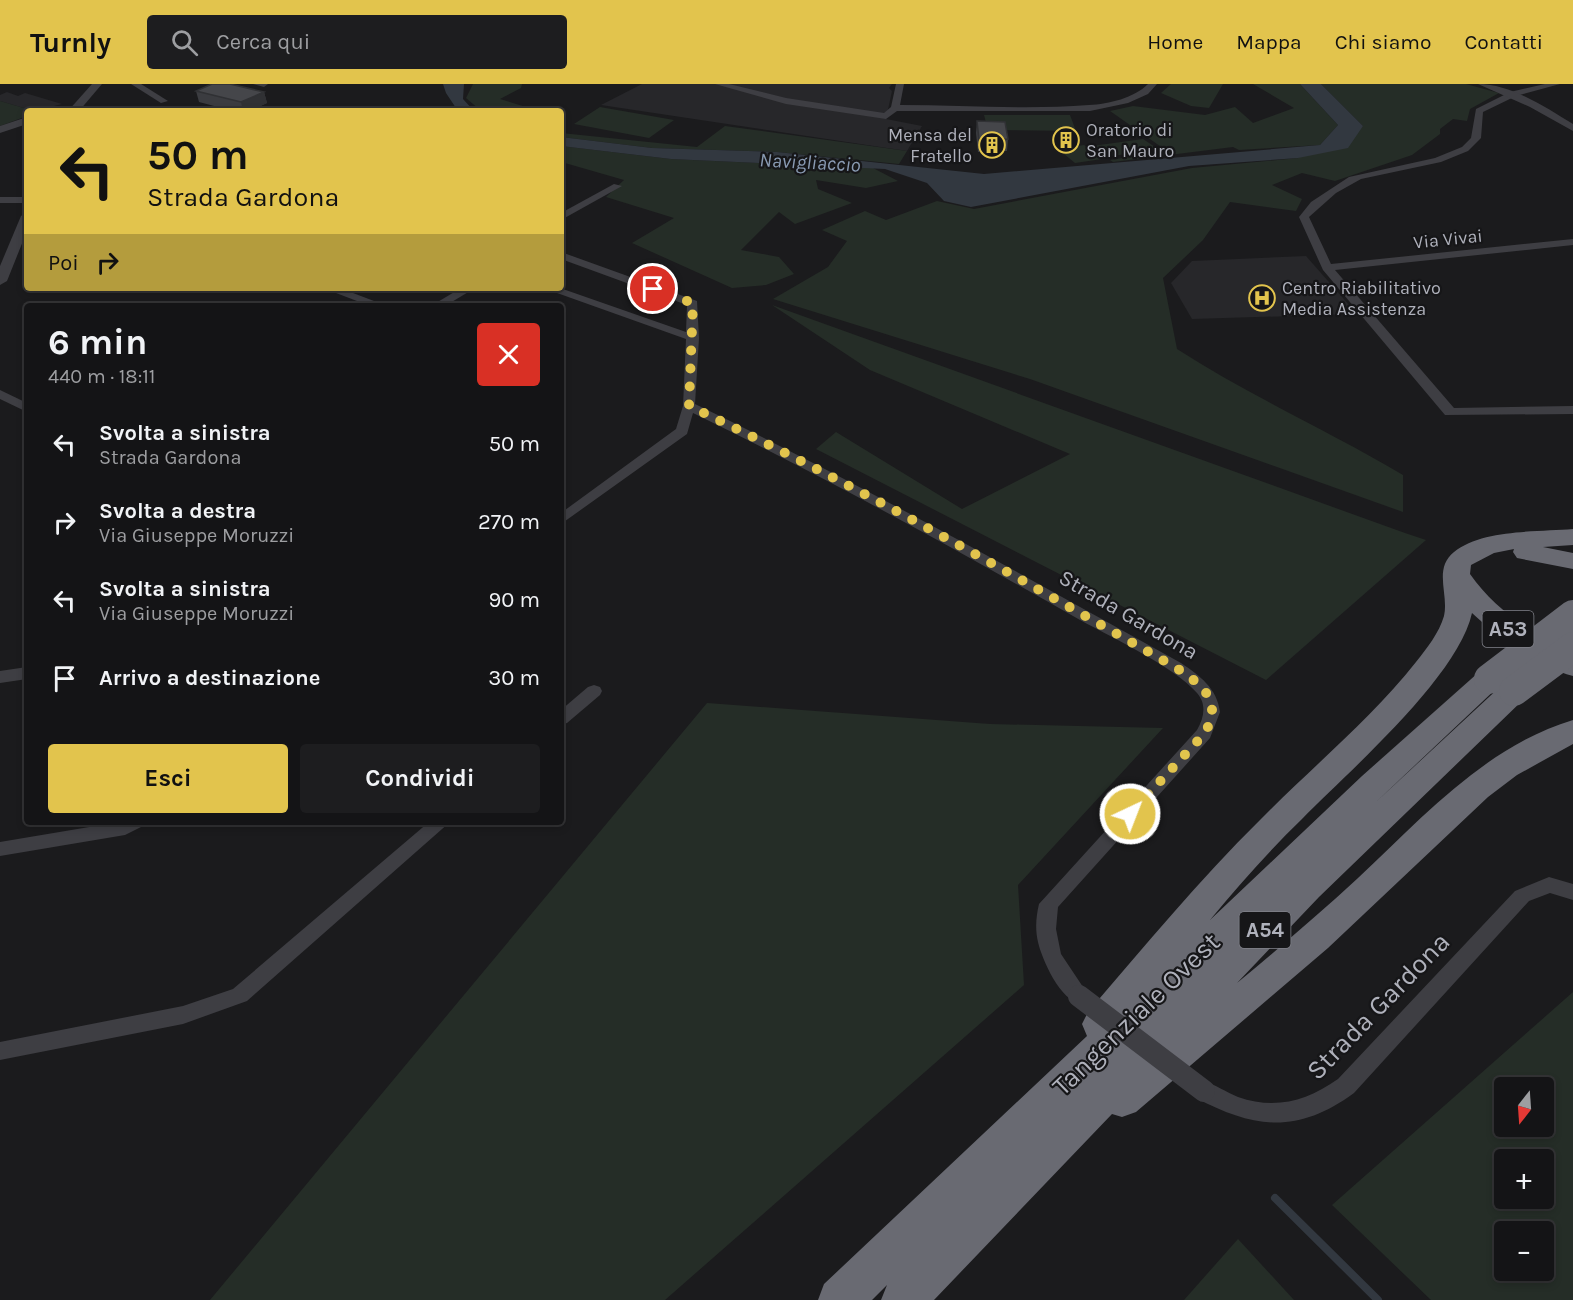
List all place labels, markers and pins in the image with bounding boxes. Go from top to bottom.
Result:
place label: Oratorio di San Mauro [1086,119,1174,162]
place label: Mensa del Fratello [888,124,972,167]
building icon: Oratorio di San Mauro [1051,125,1081,155]
building icon: Mensa del Fratello [977,130,1007,160]
pin [627,263,678,314]
place label: Centro Riabilitativo Media Assistenza [1282,277,1441,320]
hospital icon: Centro Riabilitativo Media Assistenza [1247,283,1277,313]

